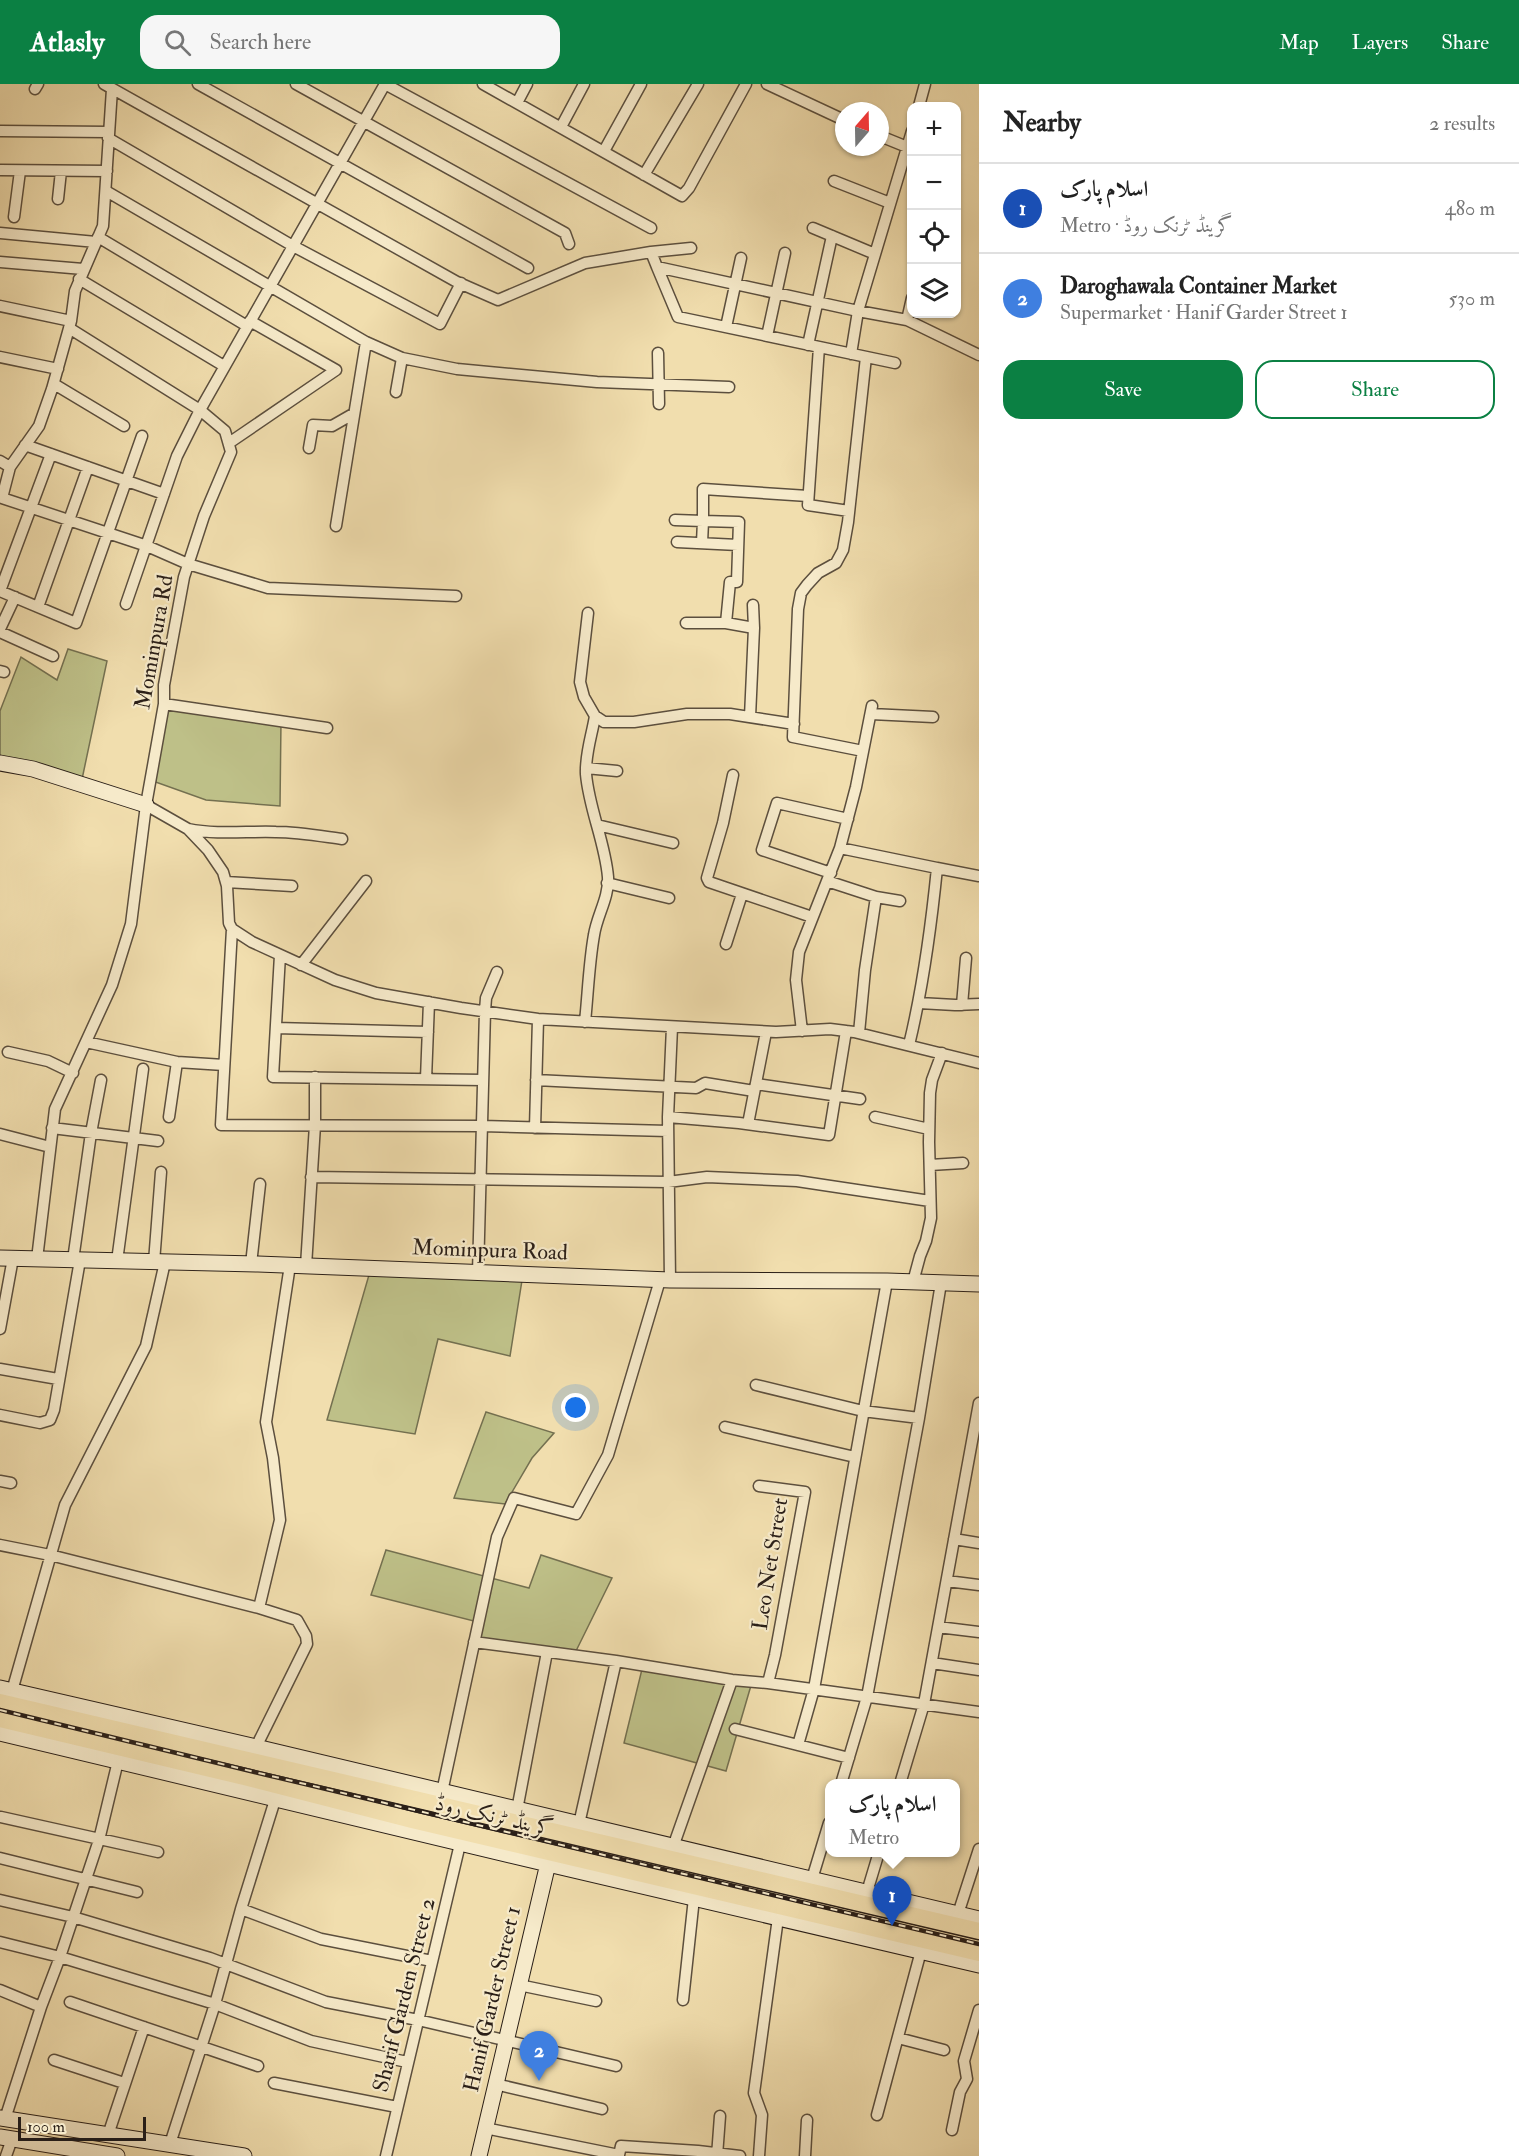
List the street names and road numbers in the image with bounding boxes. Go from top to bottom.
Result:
street label: Mominpura Rd [128,572,181,712]
street label: Mominpura Road [412,1233,569,1268]
street label: Leo Net Street [746,1496,794,1632]
street label: گرینڈ ٹرنک روڈ [432,1788,556,1843]
street label: Sharif Garden Street 2 [366,1895,442,2095]
street label: Hanif Garder Street 1 [457,1903,527,2095]

